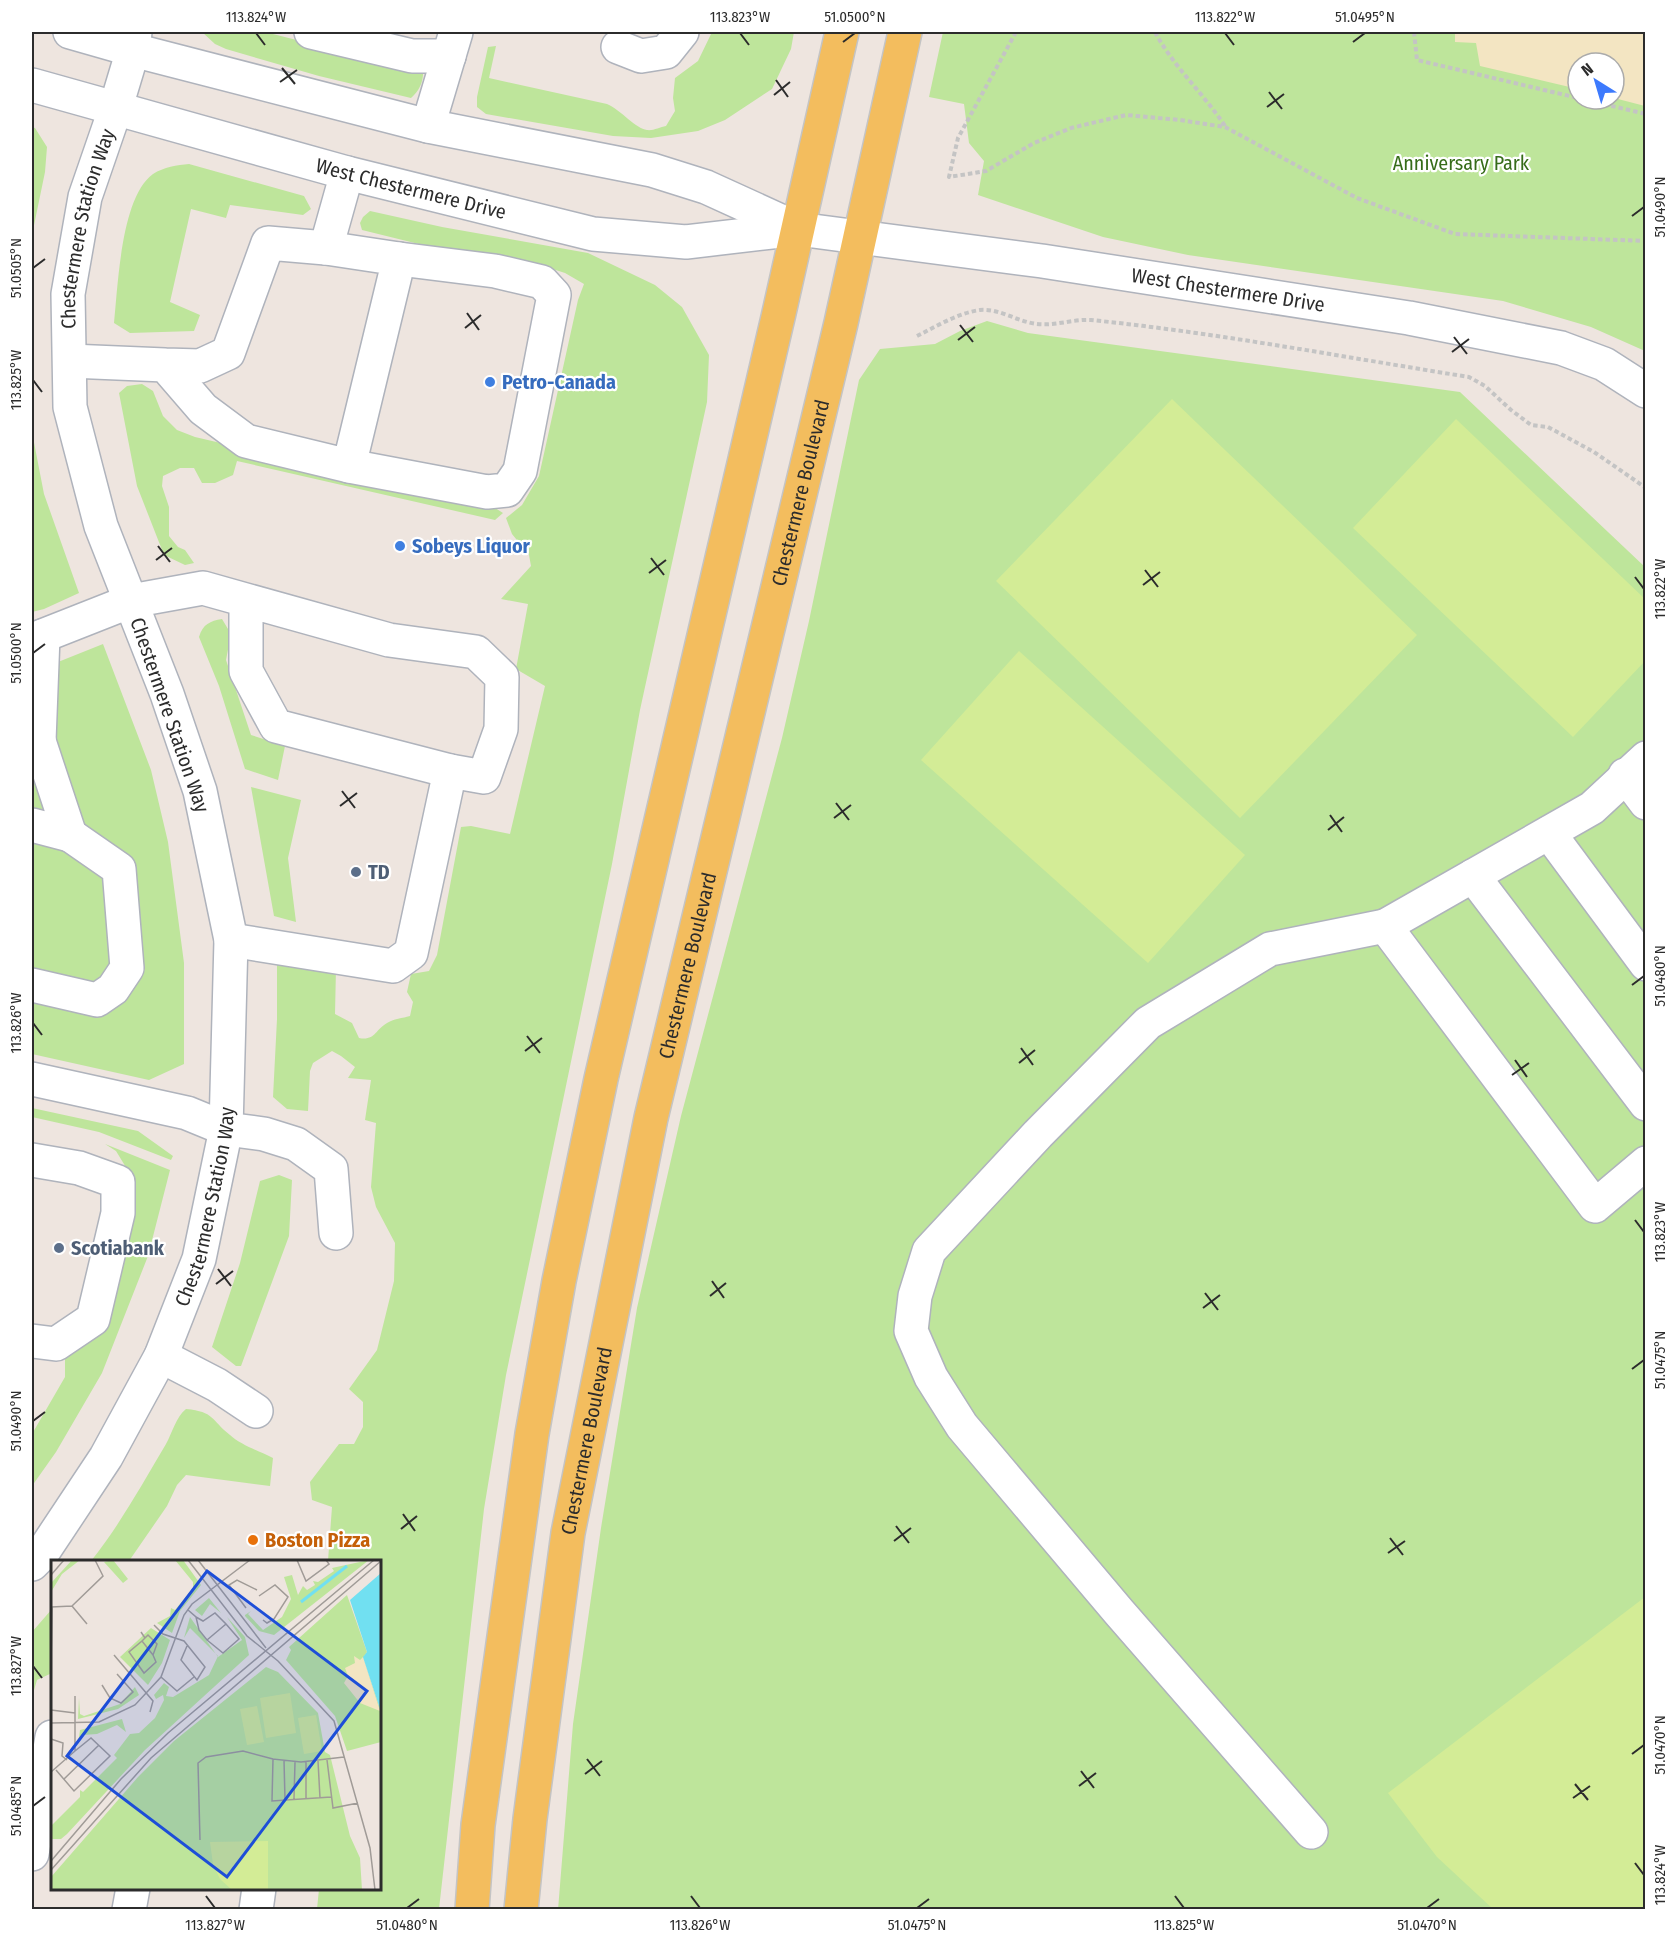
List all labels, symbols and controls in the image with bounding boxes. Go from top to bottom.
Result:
text: 113.824°W [226,8,286,26]
text: 113.823°W [710,8,770,26]
text: 51.0500°N [824,8,886,26]
text: 113.822°W [1195,8,1255,26]
text: 51.0495°N [1335,8,1395,26]
north arrow [1566,51,1626,111]
text: N [1578,59,1597,80]
street label: Chestermere Station Way [56,126,120,329]
park label: Anniversary Park [1393,151,1530,175]
street label: West Chestermere Drive [313,153,509,224]
text: 51.0490°N [1651,176,1669,238]
text: 51.0505°N [7,238,25,298]
street label: West Chestermere Drive [1130,263,1326,317]
text: 113.825°W [7,350,25,410]
place label: Petro-Canada [502,370,616,394]
marker: Petro-Canada [483,375,497,389]
street label: Chestermere Boulevard [767,397,834,588]
place label: Sobeys Liquor [412,534,531,558]
marker: Sobeys Liquor [393,539,407,553]
text: 113.822°W [1651,559,1669,619]
street label: Chestermere Station Way [125,614,215,816]
text: 51.0500°N [7,622,25,684]
place label: TD [368,860,390,884]
marker: TD [349,865,363,879]
street label: Chestermere Boulevard [654,870,721,1061]
text: 51.0480°N [1651,945,1669,1007]
text: 113.826°W [7,992,25,1054]
street label: Chestermere Station Way [170,1107,239,1310]
text: 113.823°W [1651,1202,1669,1262]
place label: Scotiabank [71,1236,165,1260]
marker: Scotiabank [52,1241,66,1255]
text: 51.0475°N [1651,1331,1669,1389]
street label: Chestermere Boulevard [556,1345,617,1537]
text: 51.0490°N [7,1390,25,1452]
place label: Boston Pizza [265,1528,370,1552]
marker: Boston Pizza [246,1533,260,1547]
inset map [51,1560,381,1890]
text: 113.827°W [7,1636,25,1696]
text: 51.0470°N [1651,1715,1669,1775]
text: 51.0485°N [7,1776,25,1836]
text: 113.824°W [1651,1845,1669,1905]
text: 113.827°W [185,1916,245,1934]
text: 51.0480°N [376,1916,438,1934]
text: 113.826°W [669,1916,731,1934]
text: 51.0475°N [888,1916,946,1934]
text: 113.825°W [1154,1916,1214,1934]
text: 51.0470°N [1397,1916,1457,1934]

